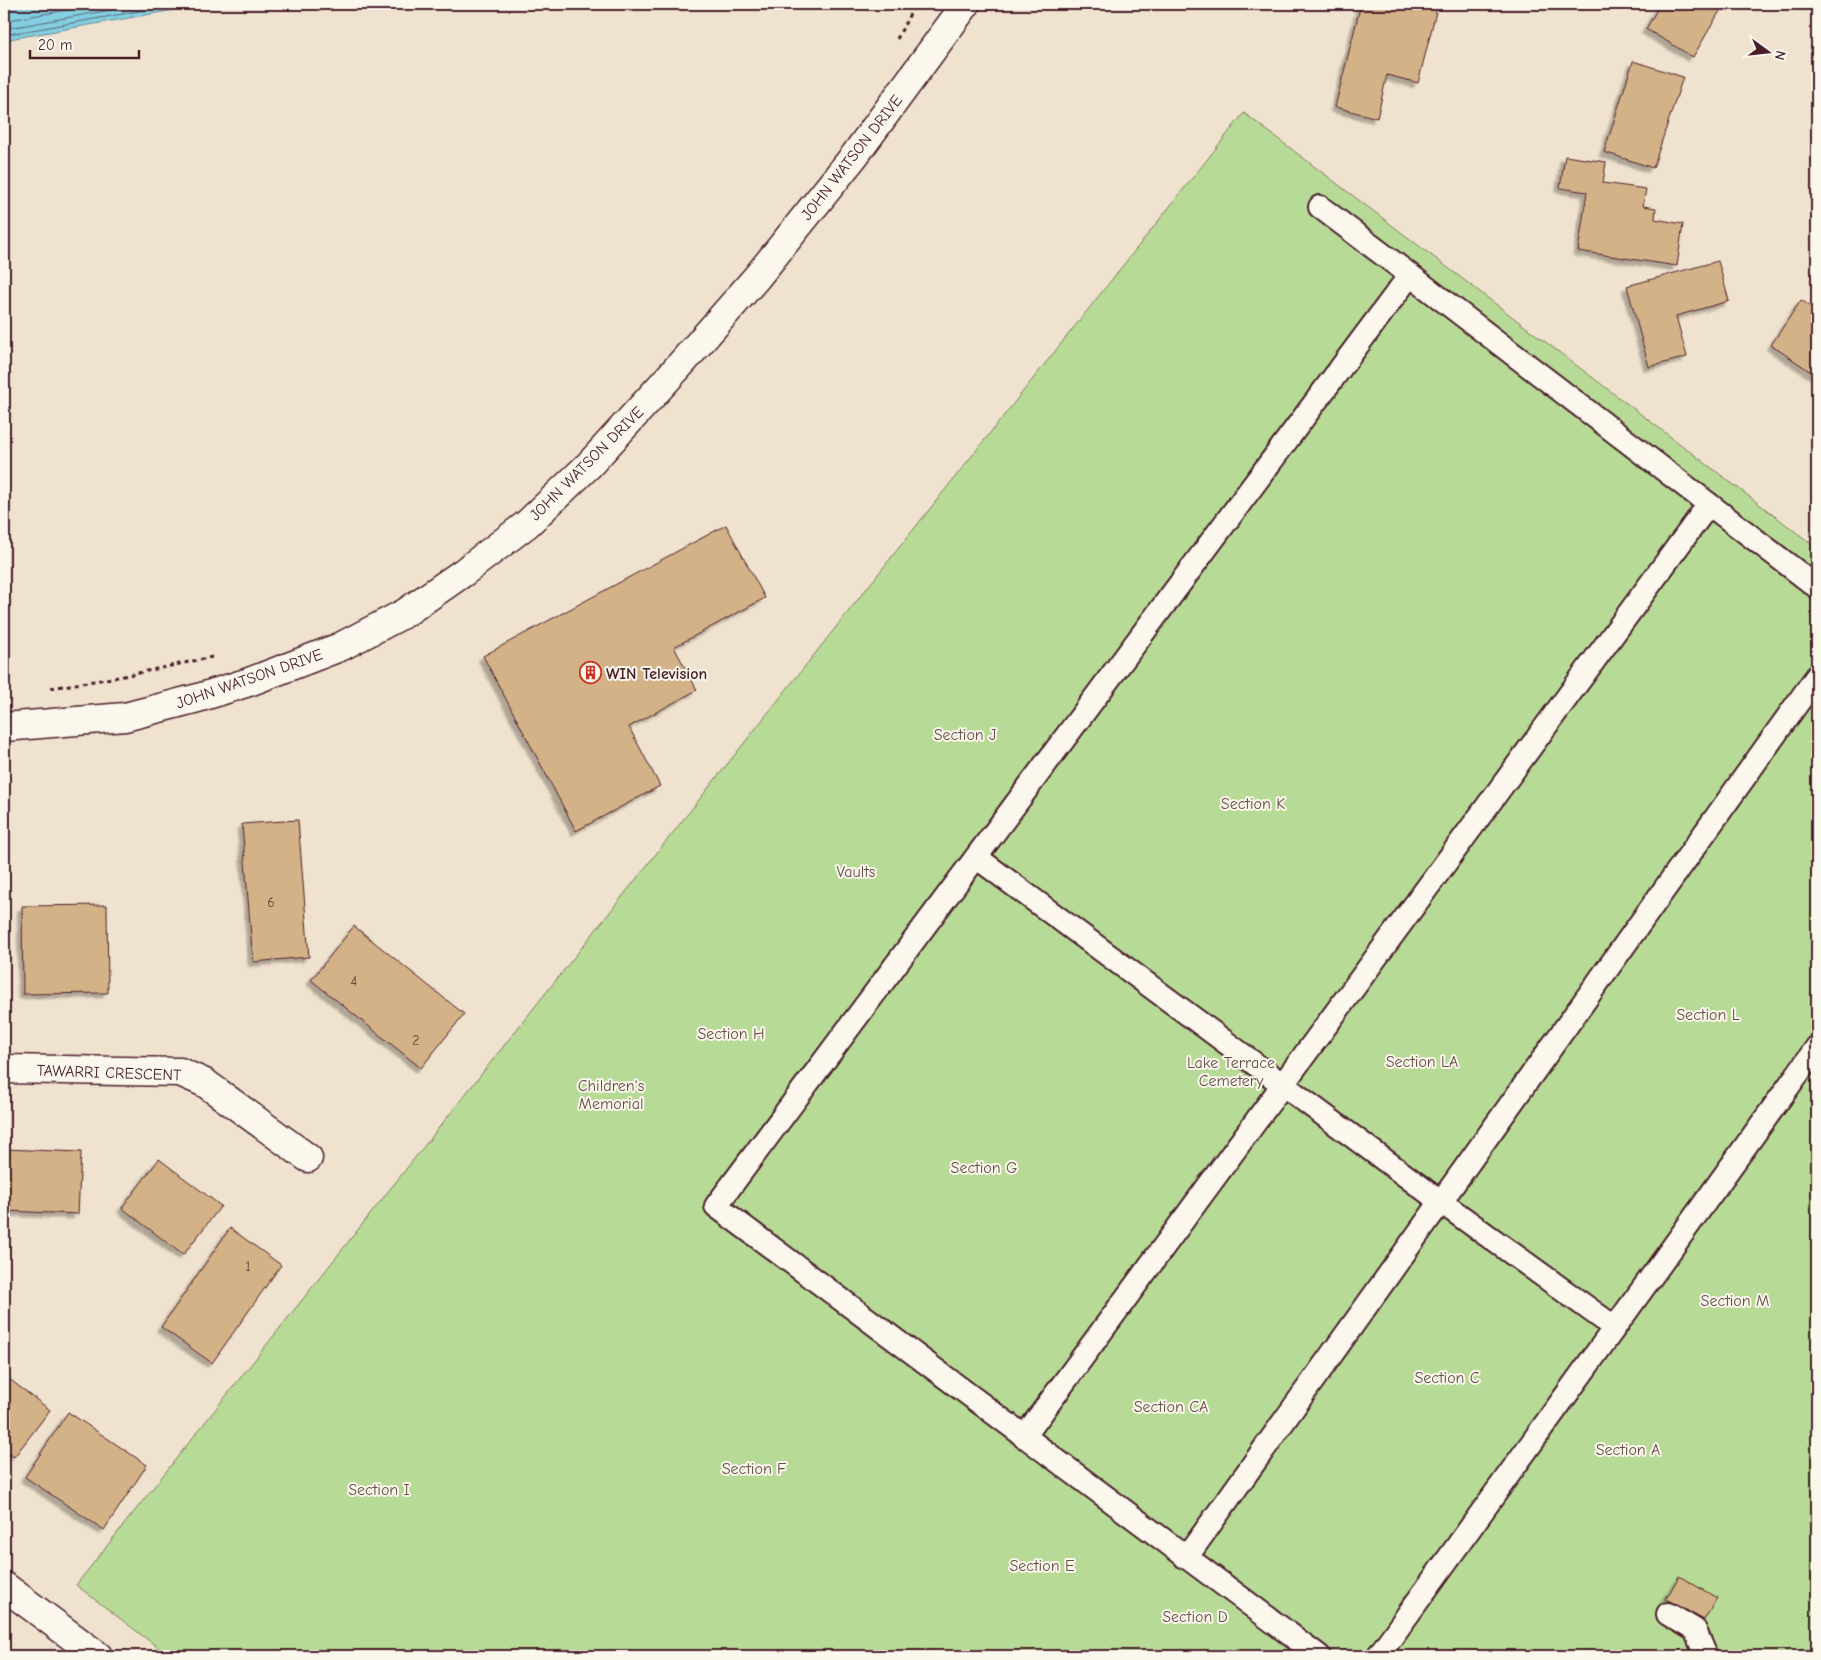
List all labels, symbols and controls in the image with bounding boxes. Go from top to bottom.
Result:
scale bar [30,28,139,60]
north arrow [1744,28,1794,78]
text: 20 m [38,36,72,54]
text: N [1771,49,1789,62]
street label: JOHN WATSON DRIVE [797,91,906,224]
street label: JOHN WATSON DRIVE [526,403,648,524]
street label: JOHN WATSON DRIVE [174,645,325,712]
building icon: WIN Television [578,661,602,685]
place label: WIN Television [606,665,707,683]
park label: Section J [934,726,996,744]
park label: Section K [1221,795,1285,813]
park label: Vaults [837,863,876,881]
house number: 6 [267,894,275,911]
house number: 4 [351,973,358,990]
park label: Section L [1676,1006,1740,1024]
park label: Section H [698,1025,765,1043]
house number: 2 [412,1032,420,1049]
park label: Section LA [1386,1053,1458,1071]
park label: Lake Terrace Cemetery [1187,1054,1275,1090]
street label: TAWARRI CRESCENT [36,1061,182,1085]
park label: Children's Memorial [578,1077,645,1113]
park label: Section G [951,1159,1017,1177]
house number: 1 [245,1258,251,1275]
park label: Section M [1701,1292,1769,1310]
park label: Section C [1414,1369,1480,1387]
park label: Section CA [1134,1398,1208,1416]
park label: Section A [1596,1441,1660,1459]
park label: Section F [722,1460,787,1478]
park label: Section I [348,1481,410,1499]
park label: Section E [1009,1557,1075,1575]
park label: Section D [1162,1608,1228,1626]

